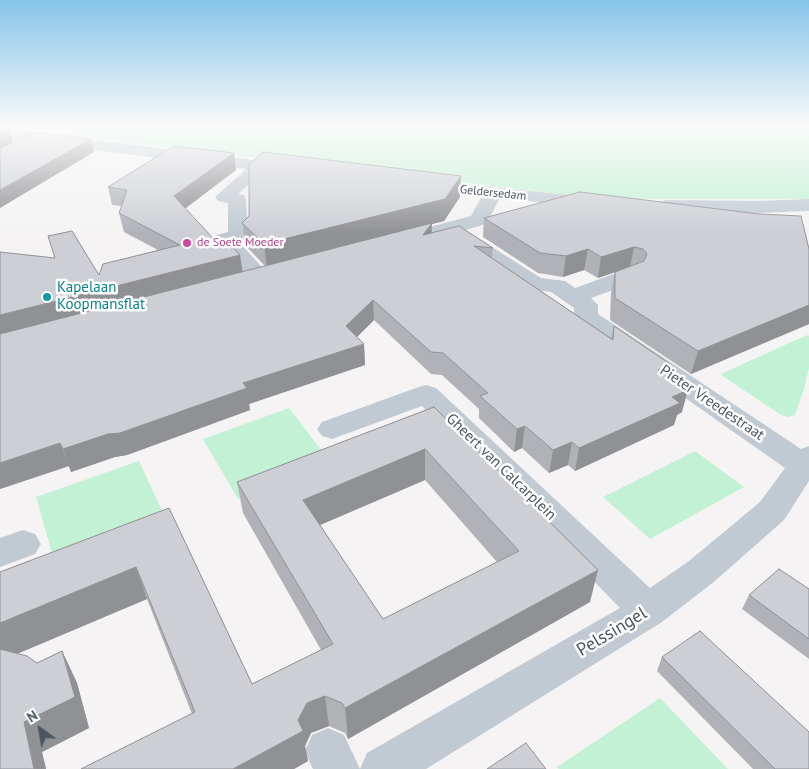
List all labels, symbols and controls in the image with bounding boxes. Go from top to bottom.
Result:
street label: Geldersedam [459,182,527,204]
place label: de Soete Moeder [197,236,284,250]
marker: de Soete Moeder [181,237,193,249]
place label: Kapelaan Koopmansflat [57,279,145,314]
marker: Kapelaan Koopmansflat [41,291,53,303]
street label: Pieter Vreedestraat [656,361,768,445]
street label: Gheert van Calcarplein [442,410,560,524]
street label: Pelssingel [573,603,651,661]
north arrow [15,704,65,754]
text: N [23,706,41,726]

